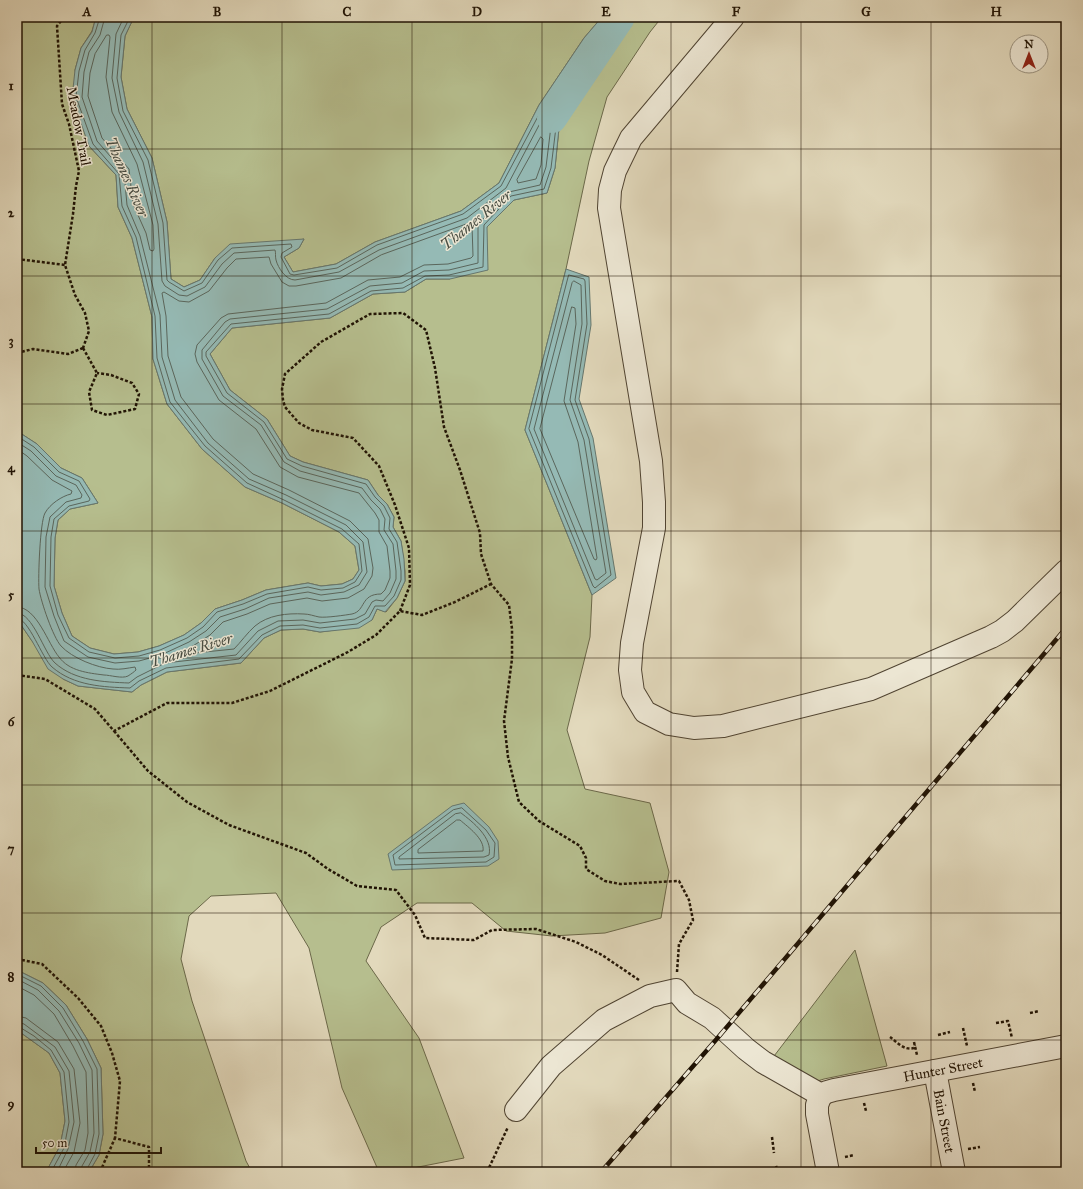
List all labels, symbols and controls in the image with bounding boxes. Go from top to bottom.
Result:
text: A [82,4,92,20]
text: B [213,4,222,20]
text: C [343,4,352,20]
text: D [472,4,482,20]
text: E [601,4,611,20]
text: F [732,4,741,20]
text: G [861,4,871,20]
text: H [990,4,1002,20]
north arrow [1009,34,1049,74]
text: N [1024,38,1034,51]
text: 1 [8,78,14,94]
street label: Meadow Trail [62,85,95,167]
water label: Thames River [101,134,153,220]
water label: Thames River [437,186,516,254]
text: 2 [8,205,15,221]
text: 3 [8,333,14,349]
text: 4 [7,460,15,476]
text: 5 [8,587,15,603]
water label: Thames River [147,629,235,671]
text: 6 [8,714,16,730]
text: 7 [8,841,15,857]
text: 8 [8,969,15,985]
street label: Hunter Street [902,1054,985,1086]
street label: Bain Street [930,1088,958,1155]
text: 9 [8,1096,15,1112]
scale bar [36,1129,161,1155]
text: 50 m [42,1136,67,1150]

